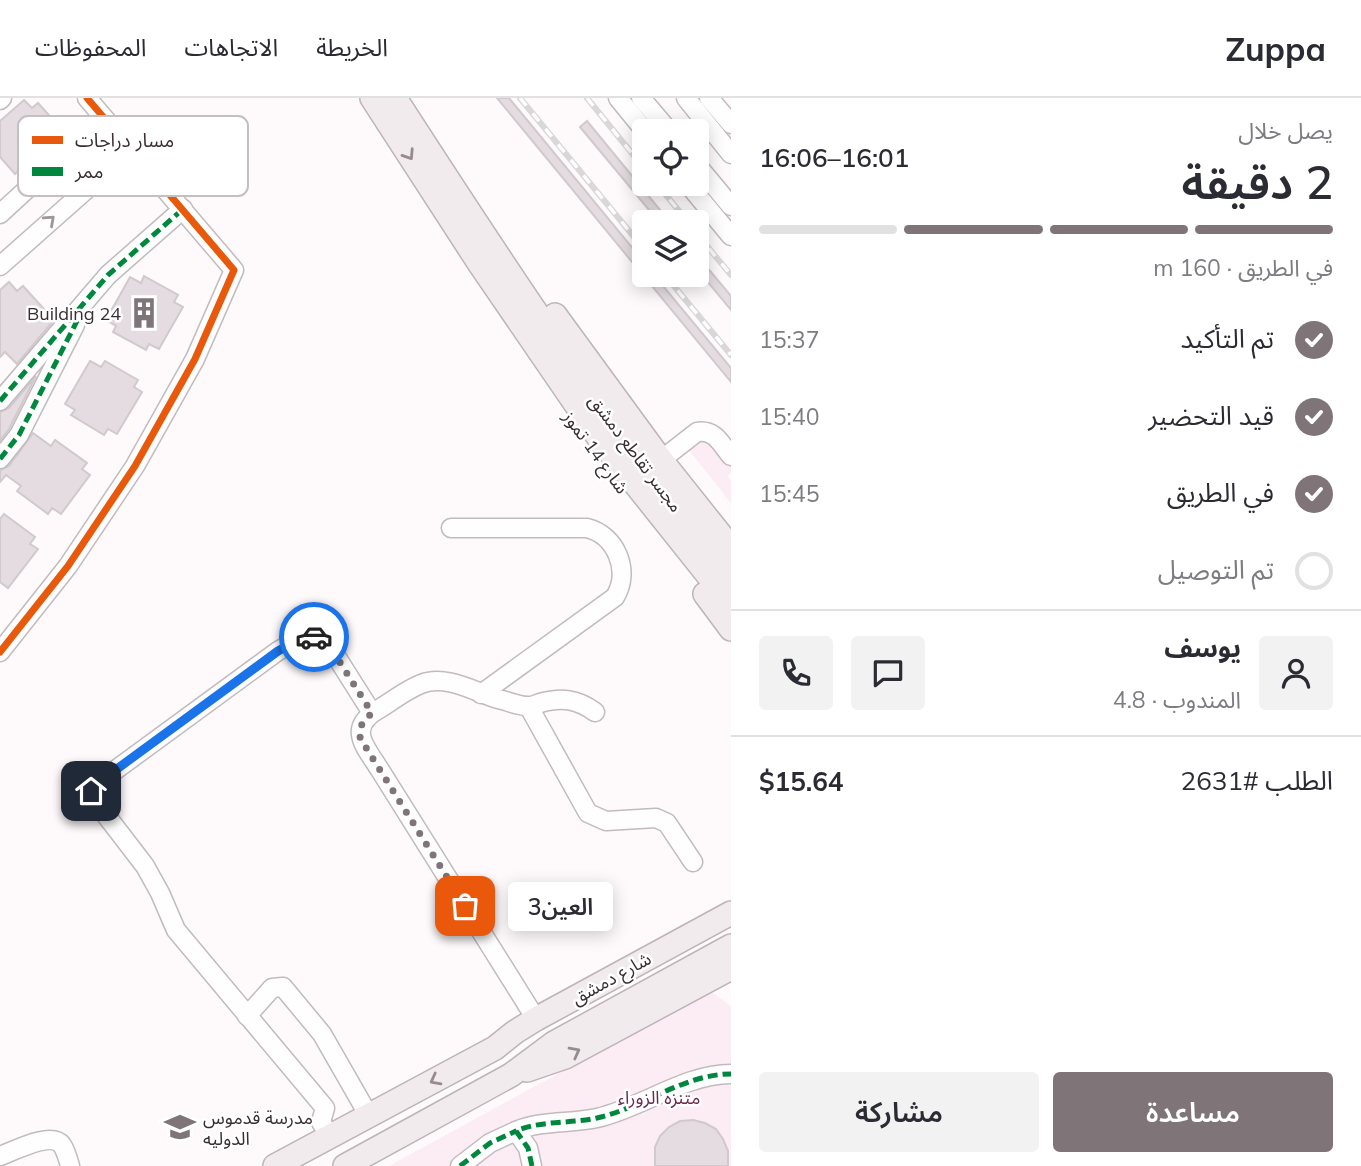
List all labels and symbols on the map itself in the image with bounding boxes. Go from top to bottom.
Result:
legend [18,116,248,196]
text: مسار دراجات [75,128,174,152]
one-way arrow [400,148,413,161]
text: ممر [74,159,103,183]
one-way arrow [42,216,55,229]
building icon: Building 24 [127,296,161,330]
place label: Building 24 [27,302,121,325]
street label: مجسر تقاطع دمشق [582,389,688,518]
street label: شارع 14 تموز [555,405,634,500]
courier [279,602,349,672]
pin [61,761,121,821]
pin [435,876,495,936]
callout: العين3 [507,882,612,930]
street label: شارع دمشق [567,947,656,1012]
one-way arrow [568,1047,580,1060]
one-way arrow [429,1072,442,1085]
park label: متنزه الزوراء [618,1086,700,1109]
place label: مدرسة قدموس الدوليه [203,1106,313,1150]
school or university icon: مدرسة قدموس الدوليه [163,1110,197,1144]

